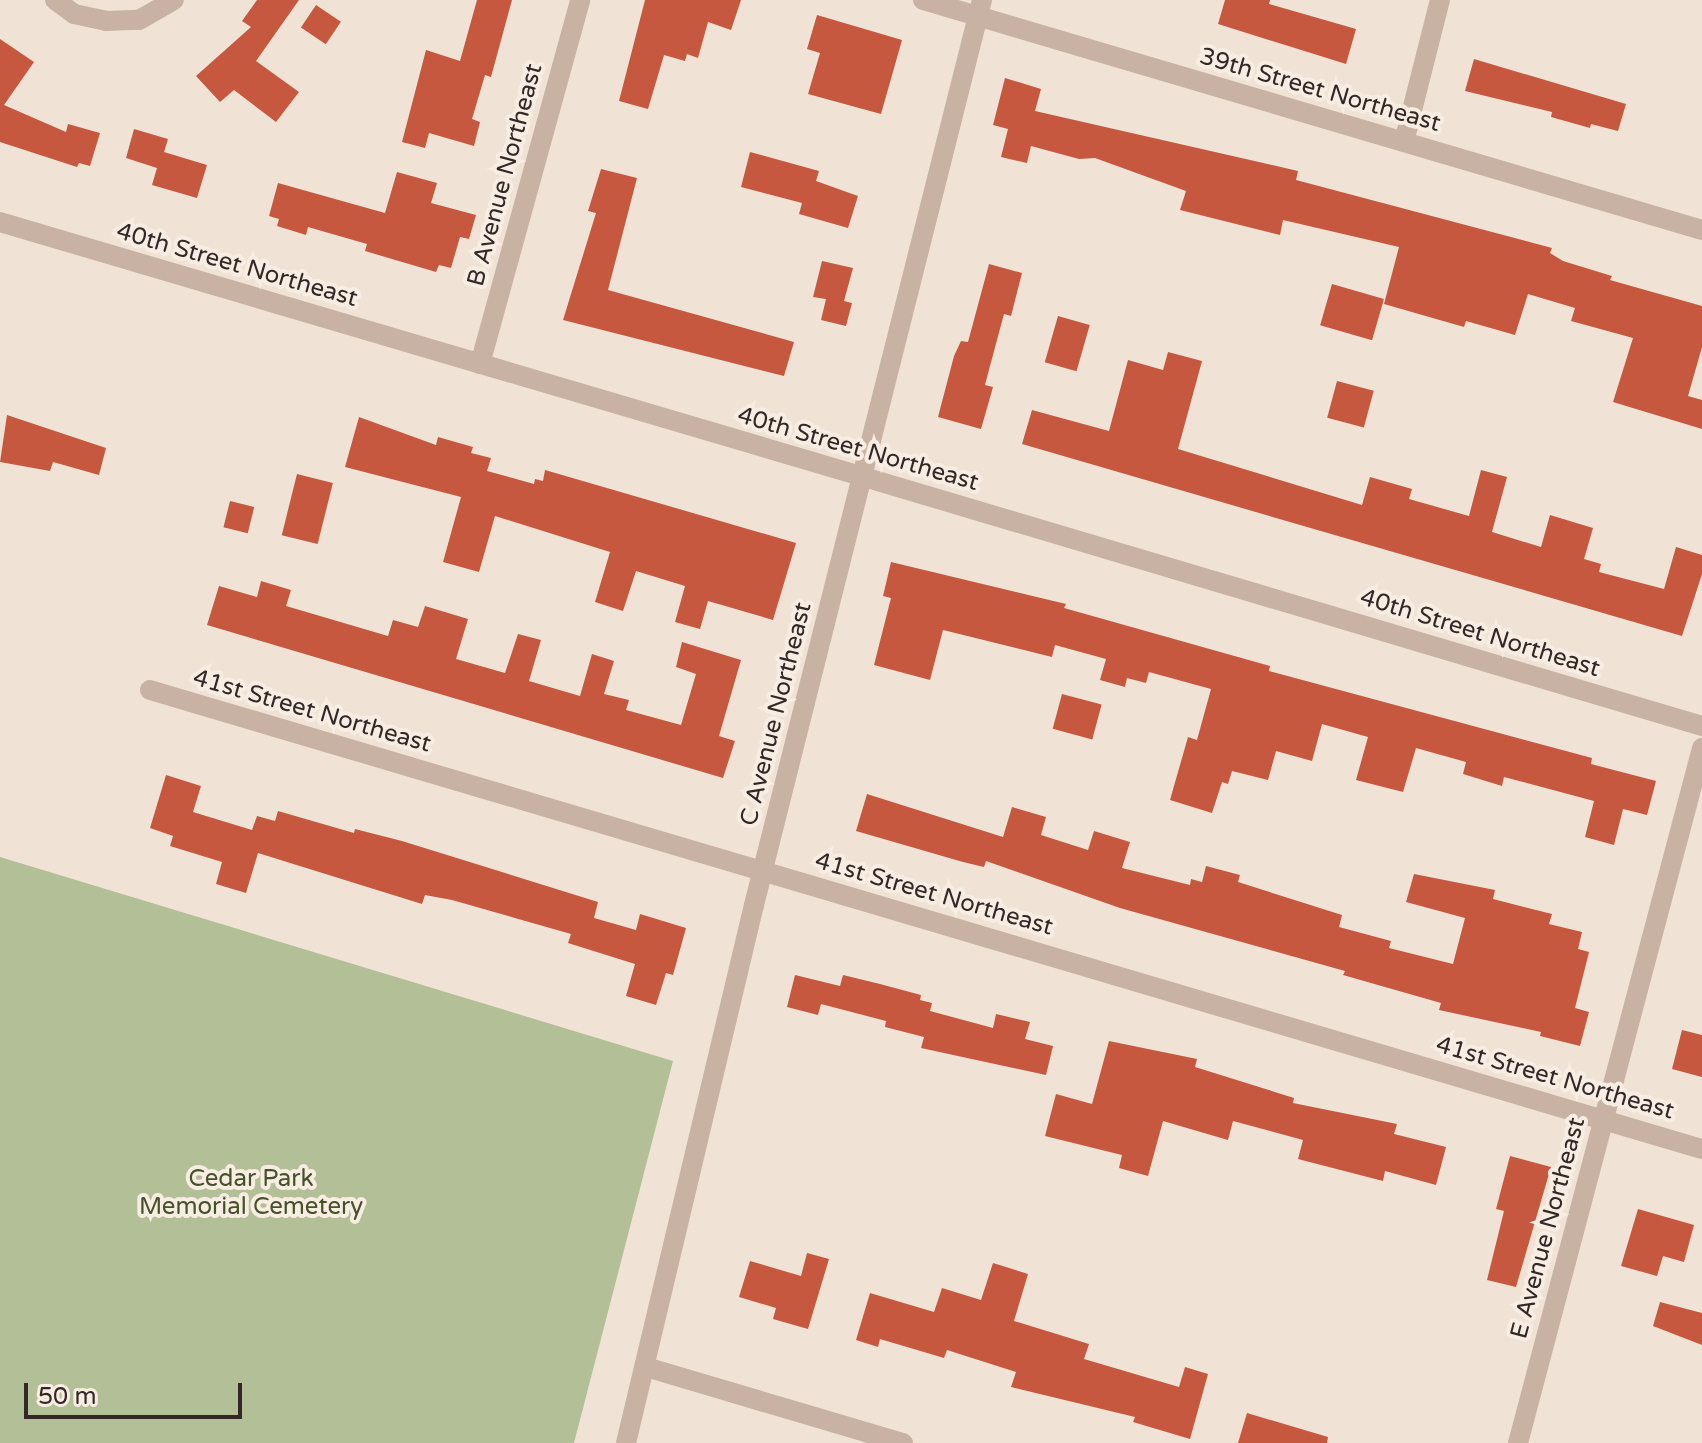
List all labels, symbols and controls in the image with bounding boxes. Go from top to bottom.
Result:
street label: 39th Street Northeast [1196,42,1444,138]
street label: B Avenue Northeast [461,61,549,289]
street label: 40th Street Northeast [113,217,361,313]
street label: 40th Street Northeast [734,401,982,497]
street label: 40th Street Northeast [1357,583,1603,683]
street label: C Avenue Northeast [734,599,818,829]
street label: 41st Street Northeast [190,663,434,759]
street label: 41st Street Northeast [812,846,1056,942]
street label: 41st Street Northeast [1433,1030,1677,1126]
street label: E Avenue Northeast [1505,1114,1591,1342]
park label: Cedar Park Memorial Cemetery [139,1165,363,1221]
scale bar [28,1367,246,1417]
text: 50 m [38,1382,96,1411]

